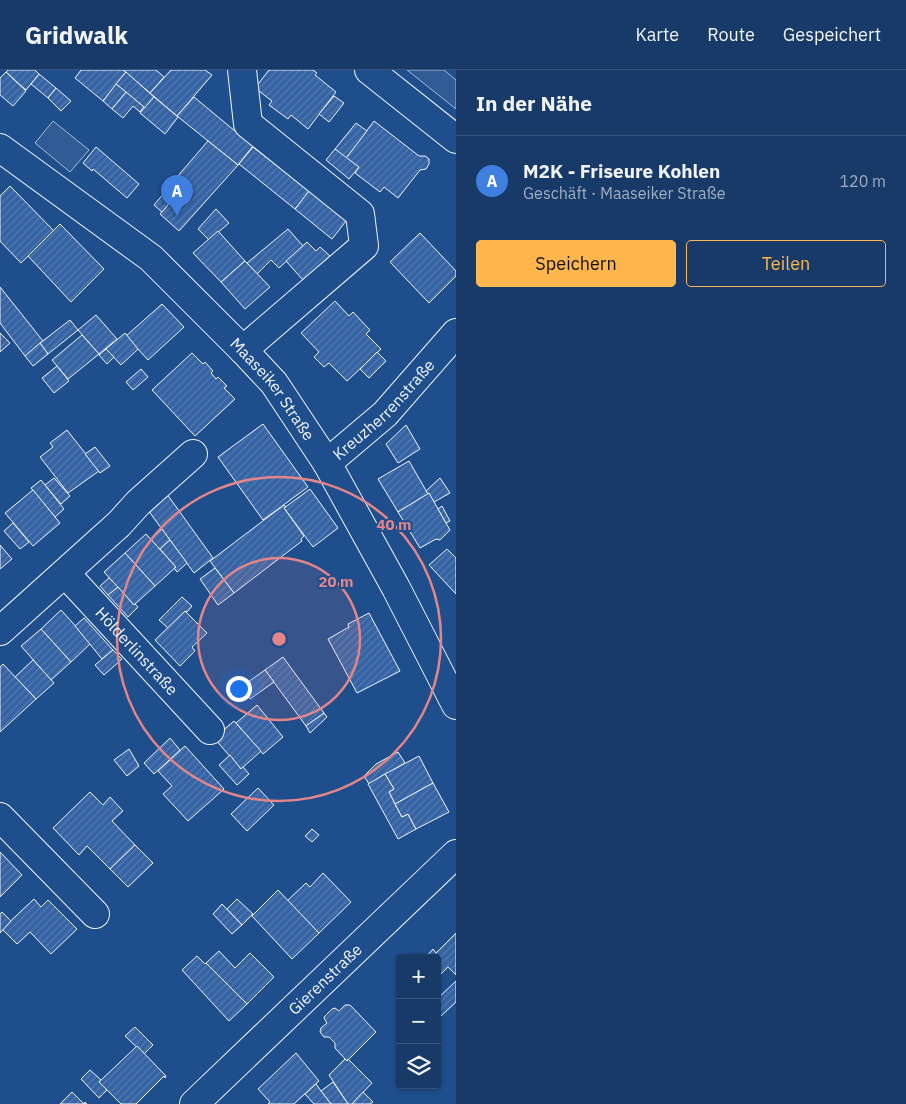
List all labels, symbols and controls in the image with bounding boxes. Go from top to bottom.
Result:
text: Gridwalk [25,19,128,51]
text: Karte [636,23,679,46]
text: Route [707,23,755,46]
text: Gespeichert [783,23,881,46]
text: In der Nähe [476,89,592,117]
text: M2K - Friseure Kohlen [523,159,720,183]
text: A [487,171,497,191]
text: 120 m [839,171,886,191]
pin: A [161,175,193,216]
text: Geschäft · Maaseiker Straße [523,183,725,203]
button: Speichern [476,240,676,287]
button: Teilen [686,240,886,287]
street label: Maaseiker Straße [226,333,319,444]
street label: Kreuzherrenstraße [328,355,439,464]
text: 40 m [377,515,411,534]
text: 20 m [319,572,353,591]
street label: Hölderlinstraße [91,603,183,699]
centre of rings [270,630,288,648]
your location [226,676,252,702]
street label: Gierenstraße [284,939,366,1019]
map controls [396,954,441,1089]
button: + [396,954,441,999]
button: − [396,999,441,1044]
button: layers [396,1044,441,1089]

